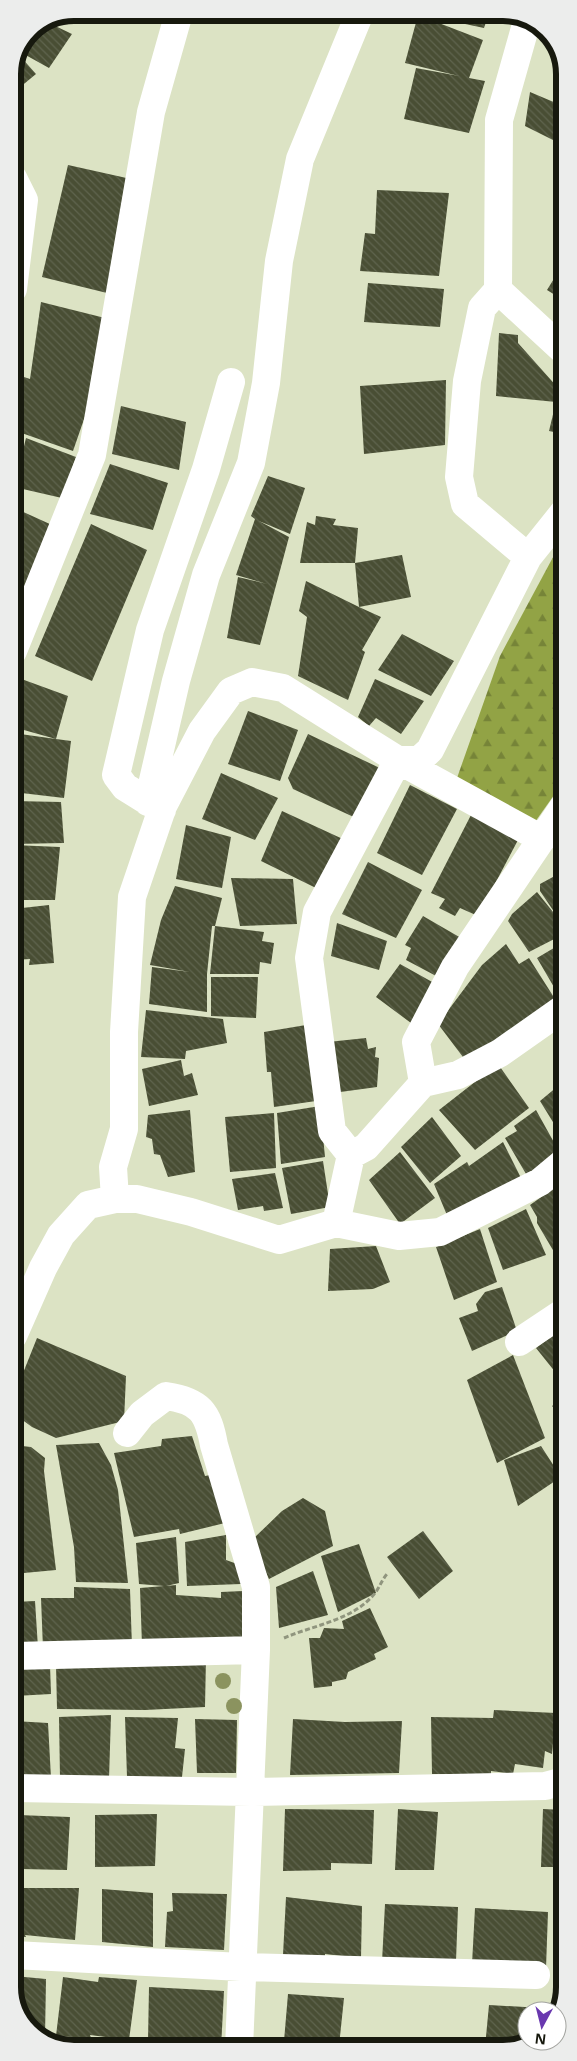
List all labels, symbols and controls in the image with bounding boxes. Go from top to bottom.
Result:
north arrow [517,2001,567,2051]
text: N [534,2029,547,2050]

